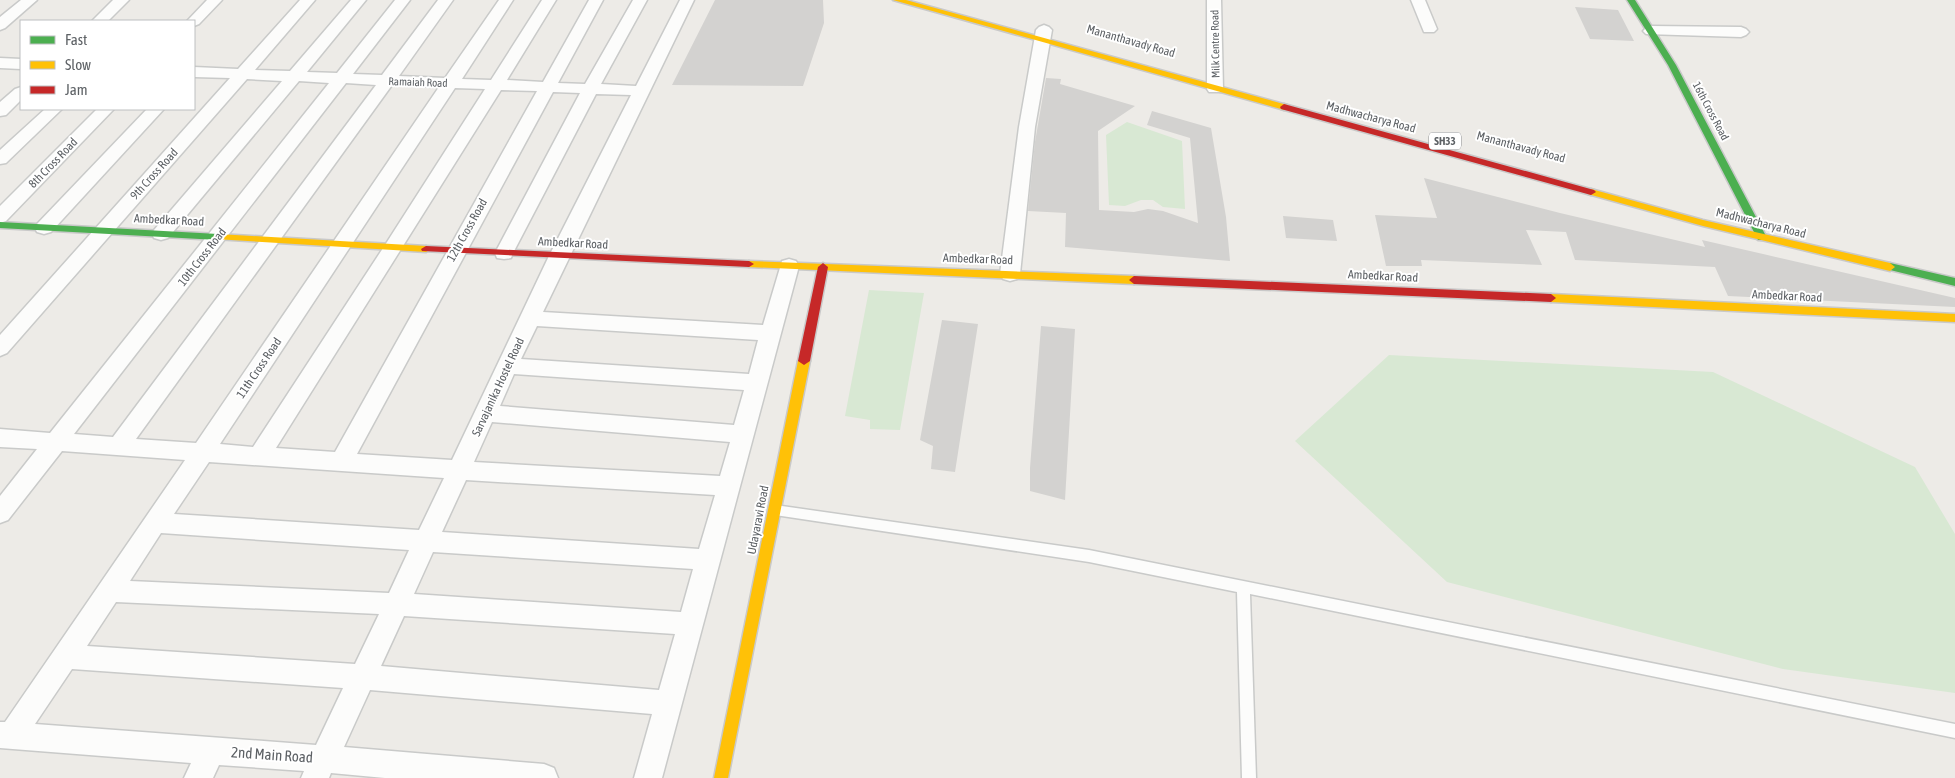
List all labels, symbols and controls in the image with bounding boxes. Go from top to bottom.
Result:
street label: Milk Centre Road [1208,10,1222,78]
legend [20,20,195,110]
street label: Mananthavady Road [1085,22,1177,60]
text: Fast [65,31,87,48]
text: Slow [65,56,91,73]
street label: Ramaiah Road [388,75,448,89]
street label: 16th Cross Road [1691,80,1731,142]
text: Jam [65,81,88,98]
street label: Madhwacharya Road [1325,98,1417,136]
street label: Mananthavady Road [1475,128,1567,166]
road number: SH33 [1429,132,1461,150]
street label: 8th Cross Road [26,135,80,191]
street label: 9th Cross Road [127,145,181,203]
street label: 12th Cross Road [444,196,490,264]
street label: Madhwacharya Road [1715,205,1807,241]
street label: Ambedkar Road [134,211,204,229]
street label: 10th Cross Road [175,225,229,289]
street label: Ambedkar Road [538,234,608,252]
street label: Ambedkar Road [943,251,1013,267]
street label: Ambedkar Road [1348,267,1418,285]
street label: Ambedkar Road [1752,287,1822,305]
street label: 11th Cross Road [234,335,284,401]
street label: Sarvajanika Hostel Road [469,335,527,439]
street label: Udayaravi Road [744,484,772,556]
street label: 2nd Main Road [231,743,313,766]

